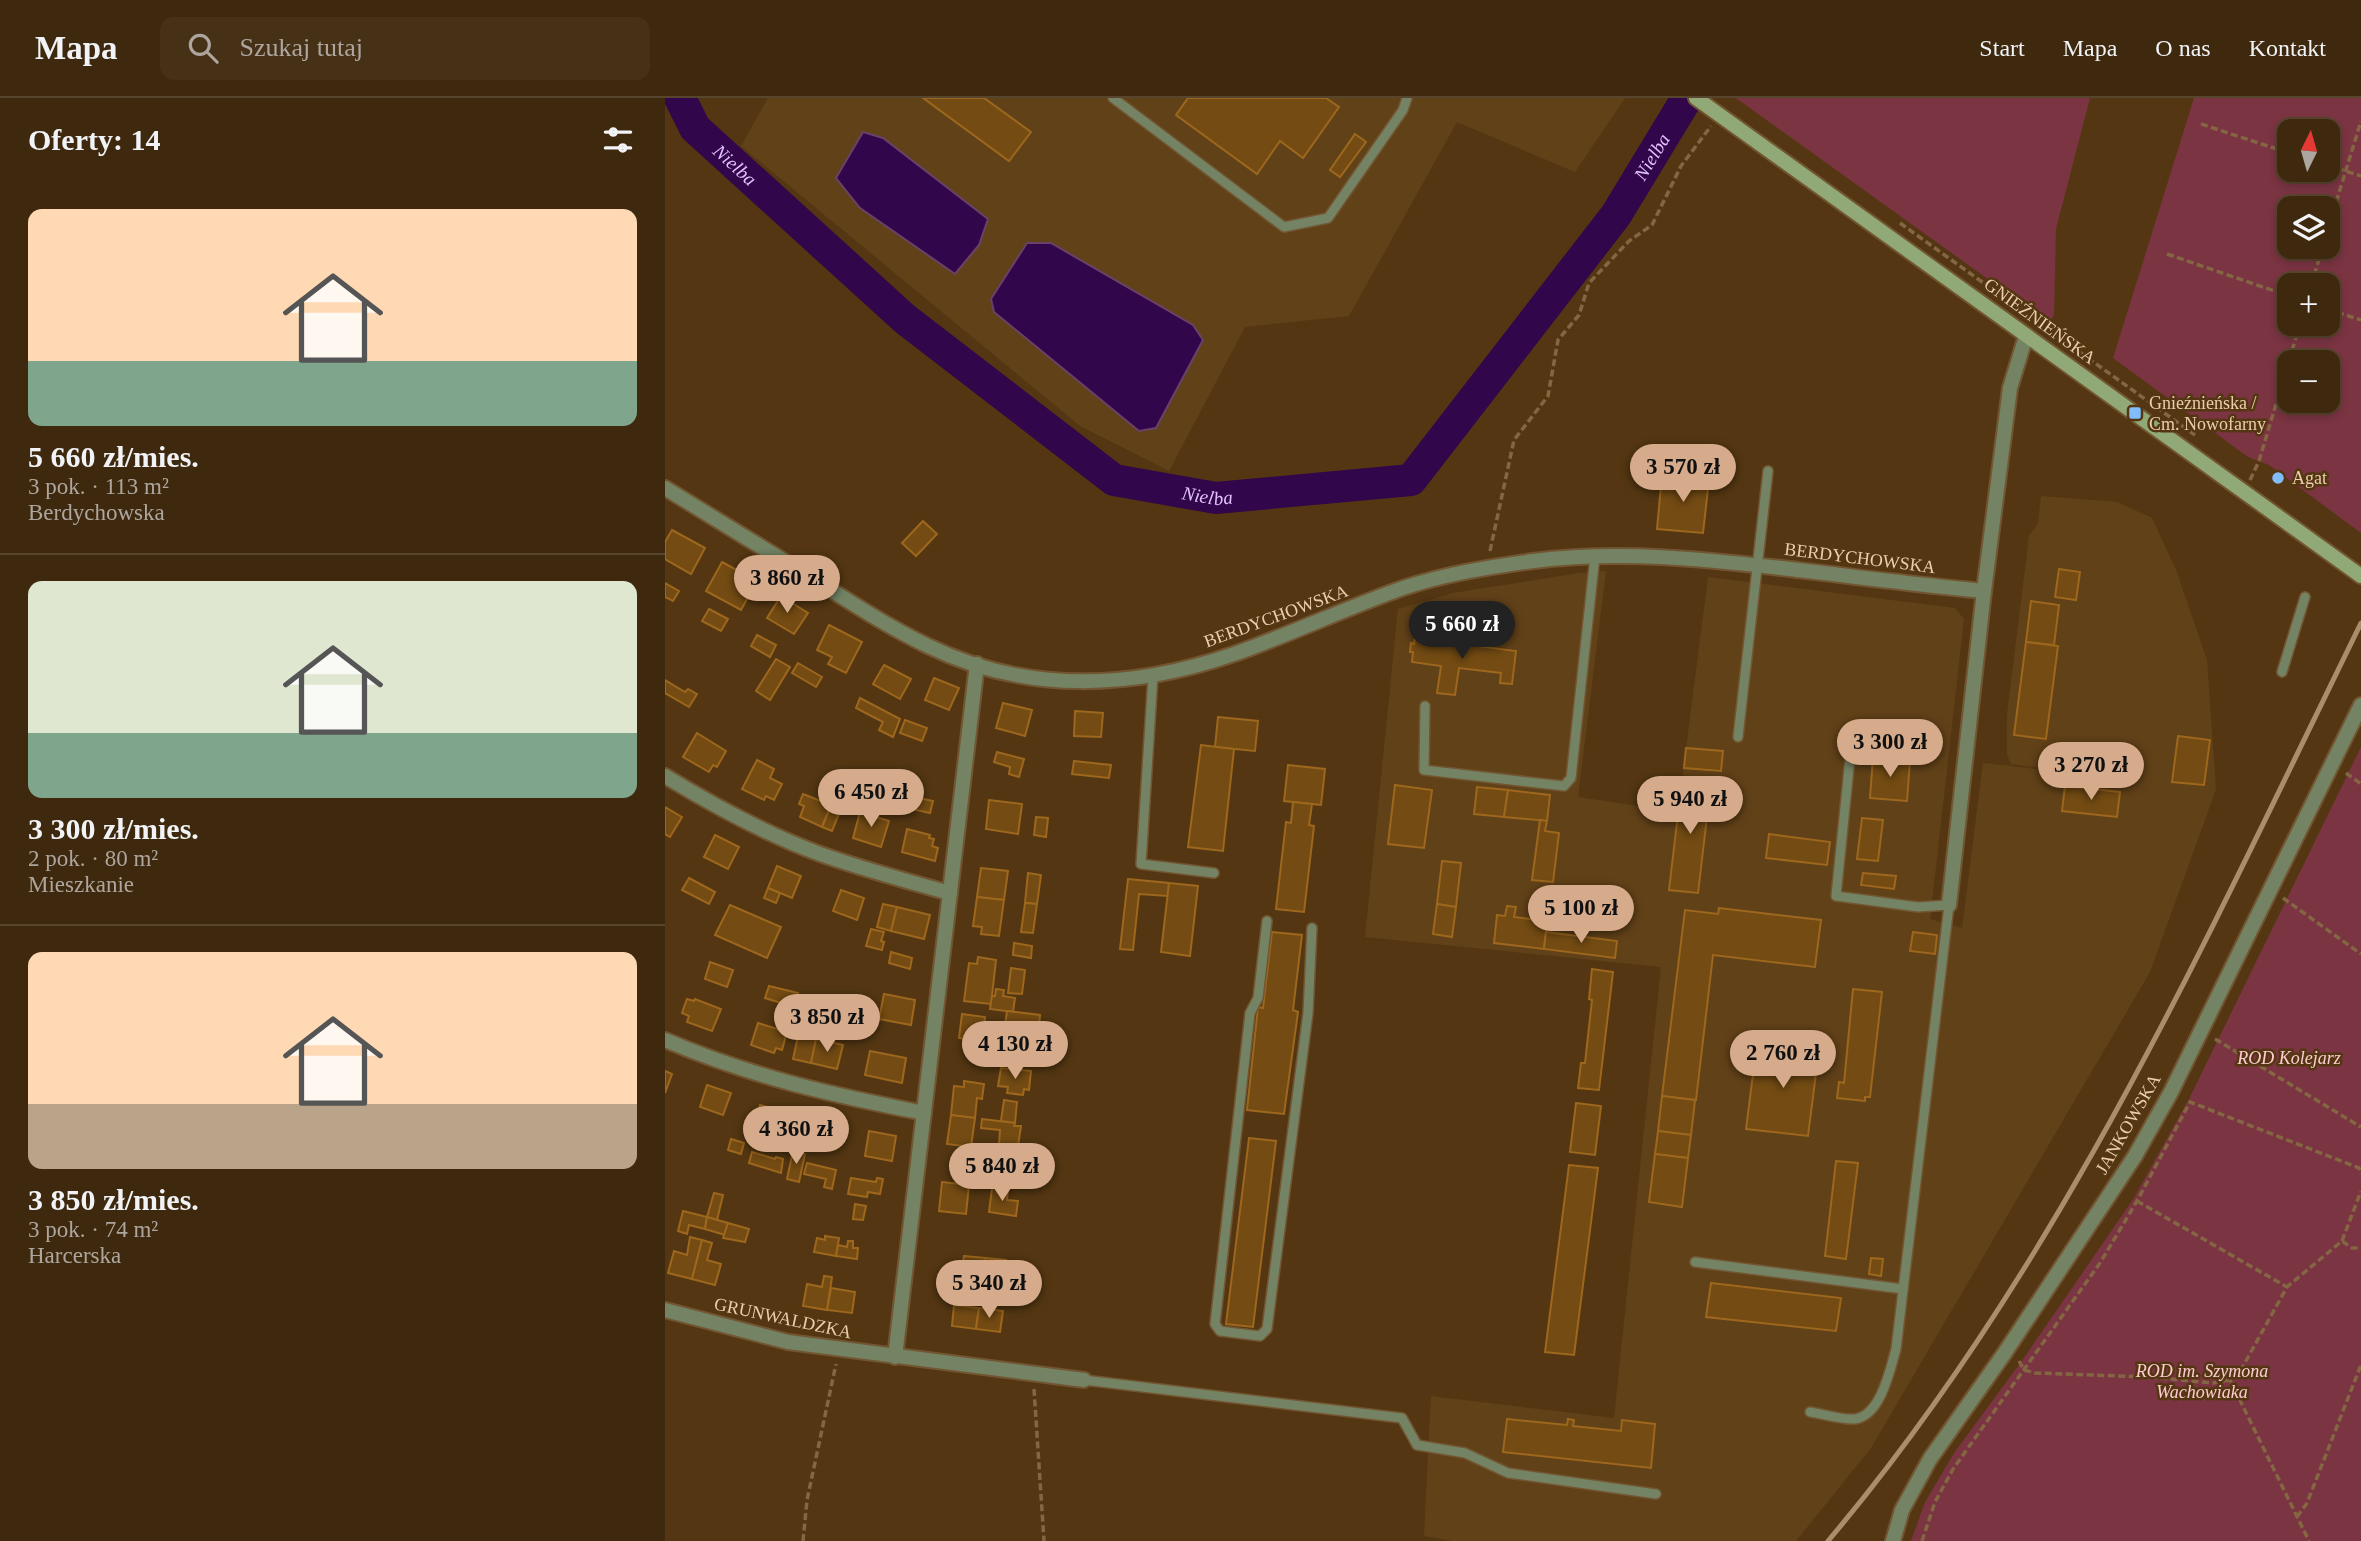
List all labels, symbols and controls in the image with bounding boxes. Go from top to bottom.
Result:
search box [160,17,650,80]
icon: search [184,29,222,67]
text: Mapa [35,30,118,66]
text: Szukaj tutaj [240,33,363,62]
text: Start [1979,35,2025,61]
text: Mapa [2063,35,2117,61]
text: O nas [2155,35,2211,61]
text: Kontakt [2249,35,2326,61]
north arrow [2277,119,2340,182]
map controls [2277,119,2340,413]
icon: filters [599,121,637,159]
text: Oferty: 14 [28,123,160,156]
water label: Nielba [1629,129,1674,185]
water label: Nielba [709,139,761,189]
button: layers [2277,196,2340,259]
icon: home [270,255,396,381]
street label: GNIEŹNIEŃSKA [1980,273,2100,368]
button: + [2277,273,2340,336]
button: − [2277,350,2340,413]
place label: Gnieźnieńska / Cm. Nowofarny [2149,393,2266,434]
marker: Gnieźnieńska / Cm. Nowofarny [2127,405,2143,421]
text: 5 660 zł/mies. [28,440,199,473]
pin: 3 570 zł [1611,444,1755,504]
text: 3 570 zł [1646,454,1720,479]
place label: Agat [2292,468,2327,488]
marker: Agat [2270,470,2286,486]
text: 3 pok. · 113 m² [28,474,169,499]
water label: Nielba [1180,482,1233,509]
text: Berdychowska [28,500,165,525]
street label: BERDYCHOWSKA [1783,539,1937,577]
pin: 3 860 zł [715,556,859,615]
text: 3 860 zł [750,565,824,590]
street label: BERDYCHOWSKA [1201,581,1351,651]
pin: 5 660 zł [1390,602,1534,661]
text: 5 660 zł [1425,611,1499,636]
icon: home [270,627,396,753]
pin: 3 300 zł [1818,720,1962,779]
text: 3 300 zł [1853,729,1927,754]
pin: 3 270 zł [2019,742,2163,802]
text: 3 270 zł [2054,752,2128,777]
pin: 6 450 zł [799,770,943,829]
pin: 5 940 zł [1618,776,1762,836]
text: 6 450 zł [834,779,908,804]
text: 5 940 zł [1653,786,1727,811]
text: 3 300 zł/mies. [28,812,199,845]
text: 2 pok. · 80 m² [28,846,158,871]
text: Mieszkanie [28,872,134,897]
pin: 5 100 zł [1509,886,1653,945]
text: 5 100 zł [1544,895,1618,920]
pin: 3 850 zł [755,995,899,1054]
icon: home [270,998,396,1124]
text: 3 850 zł [790,1004,864,1029]
pin: 4 130 zł [943,1021,1087,1081]
pin: 2 760 zł [1711,1030,1855,1090]
text: 4 130 zł [978,1031,1052,1056]
text: 2 760 zł [1746,1040,1820,1065]
park label: ROD Kolejarz [2236,1048,2341,1068]
street label: JANKOWSKA [2091,1071,2165,1177]
pin: 4 360 zł [724,1107,868,1166]
text: 4 360 zł [759,1116,833,1141]
pin: 5 840 zł [930,1144,1074,1203]
text: 5 840 zł [965,1153,1039,1178]
text: 3 850 zł/mies. [28,1183,199,1216]
text: 3 pok. · 74 m² [28,1217,158,1242]
text: Harcerska [28,1243,121,1268]
pin: 5 340 zł [917,1260,1061,1320]
text: 5 340 zł [952,1270,1026,1295]
street label: GRUNWALDZKA [712,1294,854,1342]
park label: ROD im. Szymona Wachowiaka [2135,1361,2268,1402]

